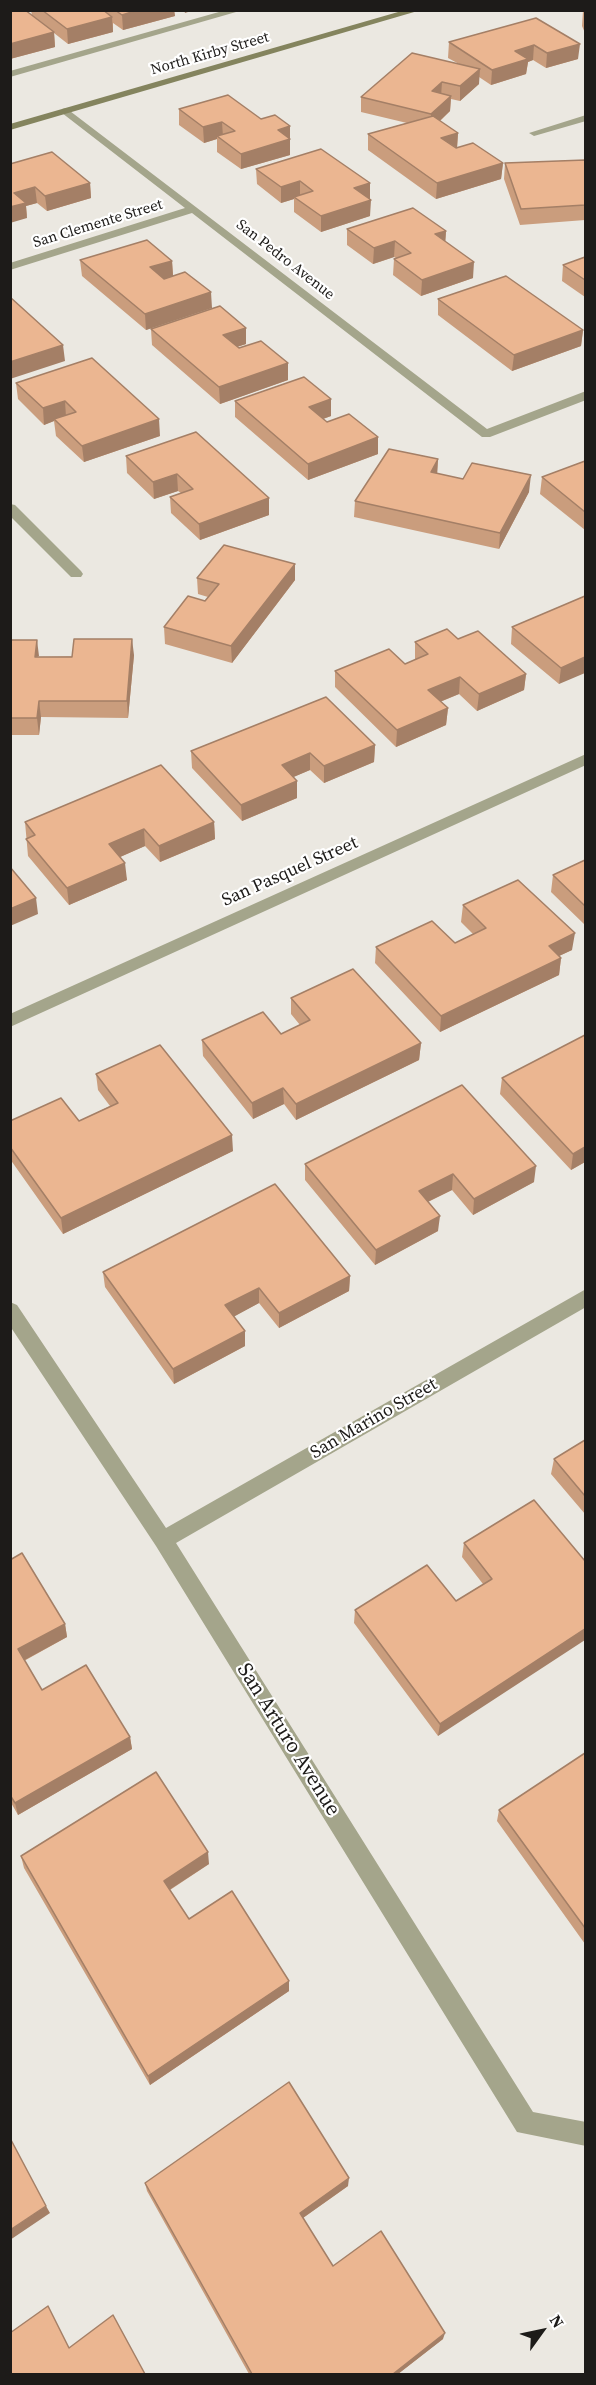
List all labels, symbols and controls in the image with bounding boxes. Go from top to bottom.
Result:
street label: North Kirby Street [149,29,271,79]
street label: San Clemente Street [31,196,165,252]
street label: San Pedro Avenue [232,216,338,304]
street label: San Pasquel Street [219,832,361,912]
street label: San Marino Street [307,1374,441,1464]
street label: San Arturo Avenue [231,1659,345,1821]
north arrow [512,2301,572,2361]
text: N [545,2310,569,2332]

